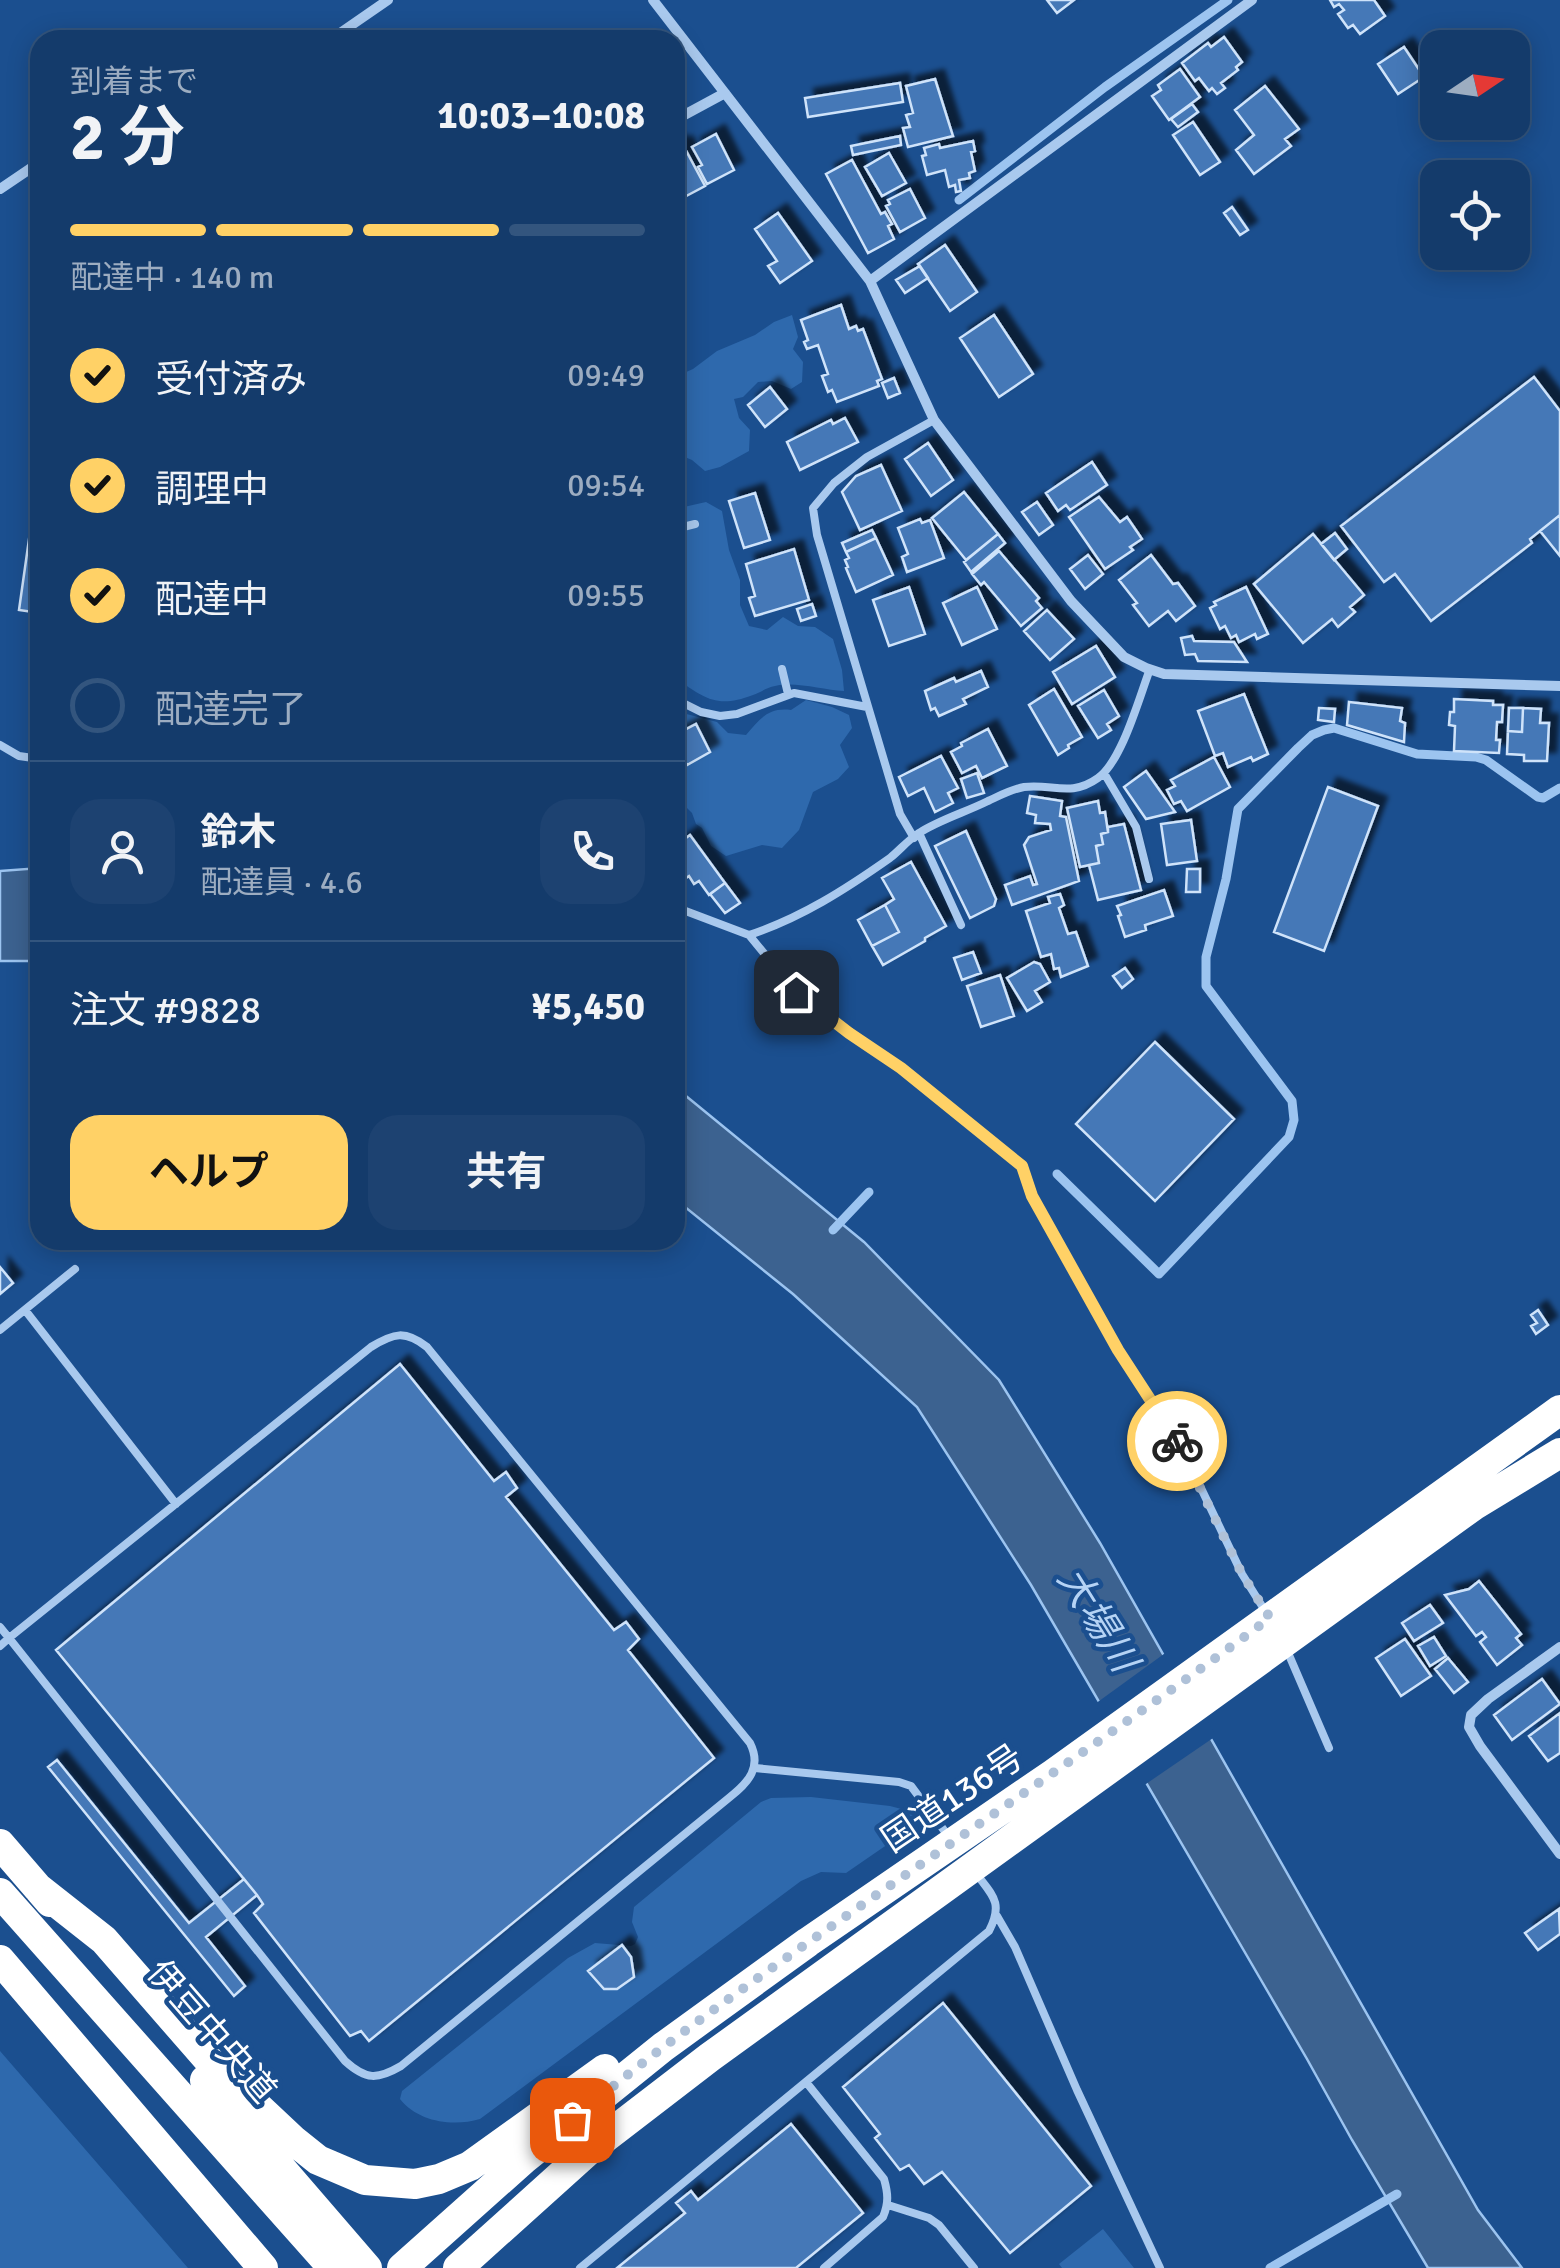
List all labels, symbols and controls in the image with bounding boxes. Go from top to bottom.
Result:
north arrow [1420,30,1530,140]
map controls [1420,30,1530,270]
text: 到着まで [70,62,198,101]
text: 10:03–10:08 [437,92,645,139]
text: 2 分 [70,98,184,178]
button: locate [1420,160,1530,270]
text: 配達中 · 140 m [70,258,274,297]
icon: check [70,348,125,403]
text: 受付済み [155,356,307,403]
text: 09:49 [567,356,645,395]
icon: check [70,458,125,513]
text: 調理中 [155,466,269,513]
text: 09:54 [567,466,645,505]
icon: check [70,568,125,623]
text: 配達中 [155,576,269,623]
text: 09:55 [567,576,645,615]
text: 配達完了 [155,686,307,733]
button: person [70,799,175,904]
button: phone [540,799,645,904]
text: 鈴木 [200,809,276,856]
text: 配達員 · 4.6 [200,863,363,902]
pin [754,950,839,1035]
icon: home [769,965,824,1020]
text: ¥5,450 [531,983,645,1030]
text: 注文 #9828 [70,987,261,1034]
button: ヘルプ [70,1115,348,1230]
button: 共有 [368,1115,645,1230]
courier [1127,1391,1227,1491]
icon: bike [1150,1414,1205,1469]
water label: 大場川 [1047,1558,1150,1683]
street label: 国道136号 [873,1735,1031,1861]
street label: 伊豆中央道 [138,1951,285,2111]
pin [530,2078,615,2163]
icon: bag [545,2093,600,2148]

